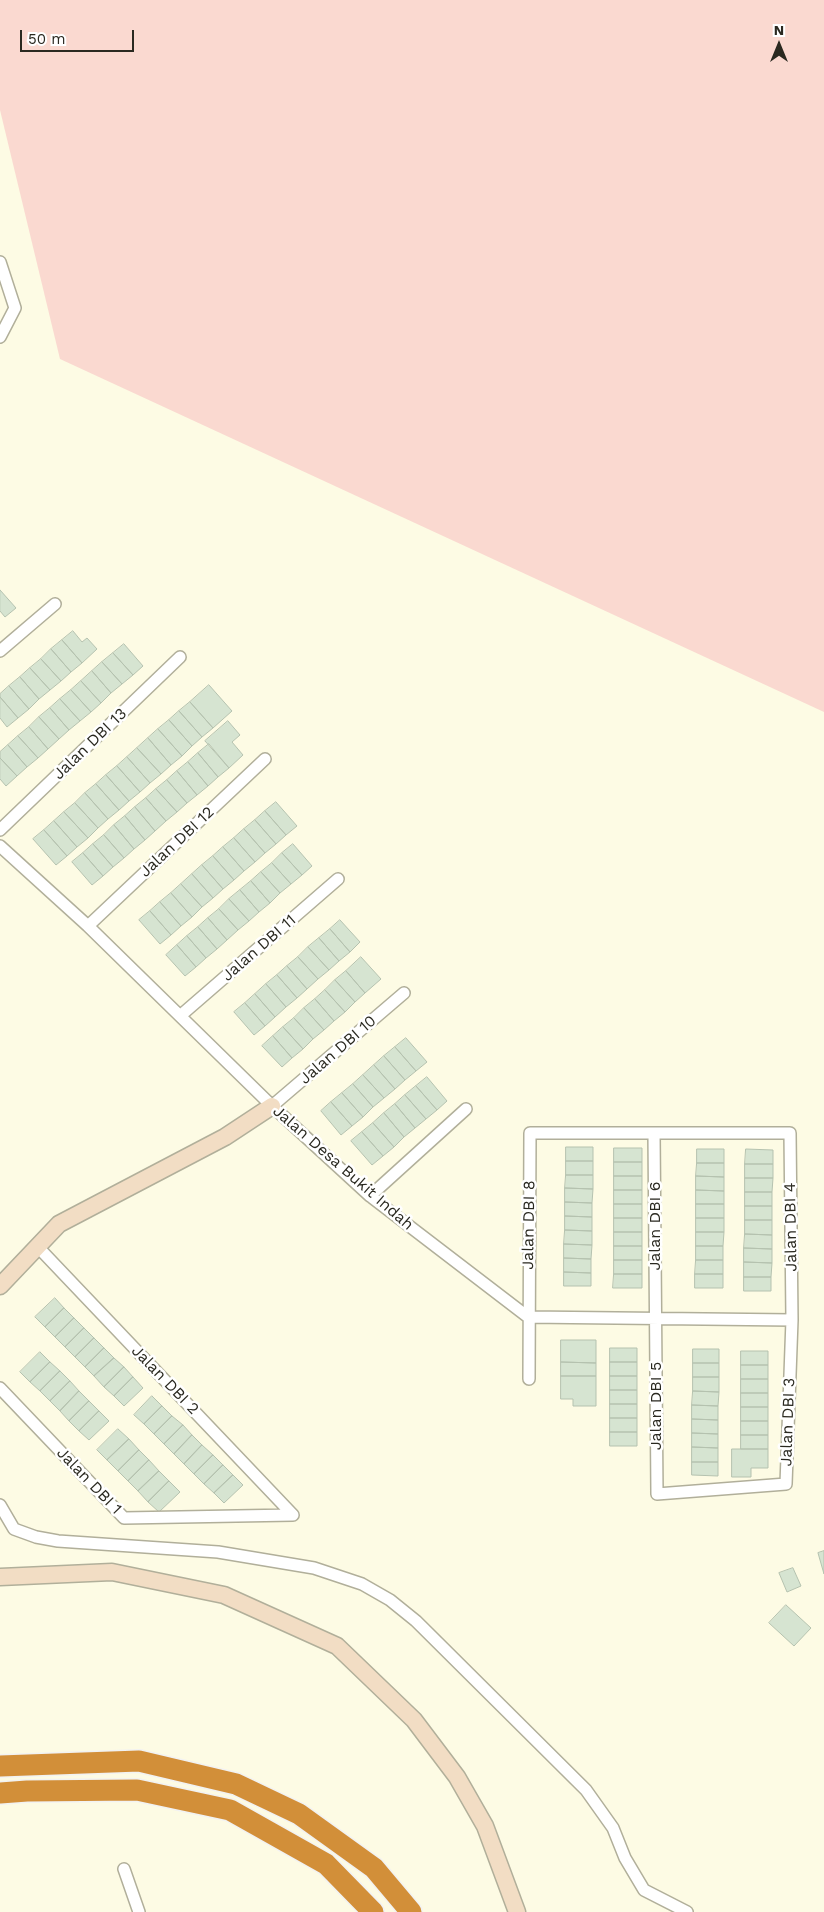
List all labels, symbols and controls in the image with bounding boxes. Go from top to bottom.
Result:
scale bar [22,20,136,52]
north arrow [754,20,804,70]
text: N [774,22,784,38]
text: 50 m [28,30,65,48]
street label: Jalan DBI 13 [49,704,131,784]
street label: Jalan DBI 12 [136,803,218,881]
street label: Jalan DBI 11 [218,911,300,985]
street label: Jalan DBI 10 [296,1011,380,1089]
street label: Jalan Desa Bukit Indah [269,1102,417,1234]
street label: Jalan DBI 8 [519,1180,539,1270]
street label: Jalan DBI 6 [645,1181,665,1271]
street label: Jalan DBI 4 [781,1182,801,1272]
street label: Jalan DBI 2 [127,1341,203,1419]
street label: Jalan DBI 5 [646,1362,666,1450]
street label: Jalan DBI 3 [777,1377,799,1467]
street label: Jalan DBI 1 [52,1444,126,1518]

